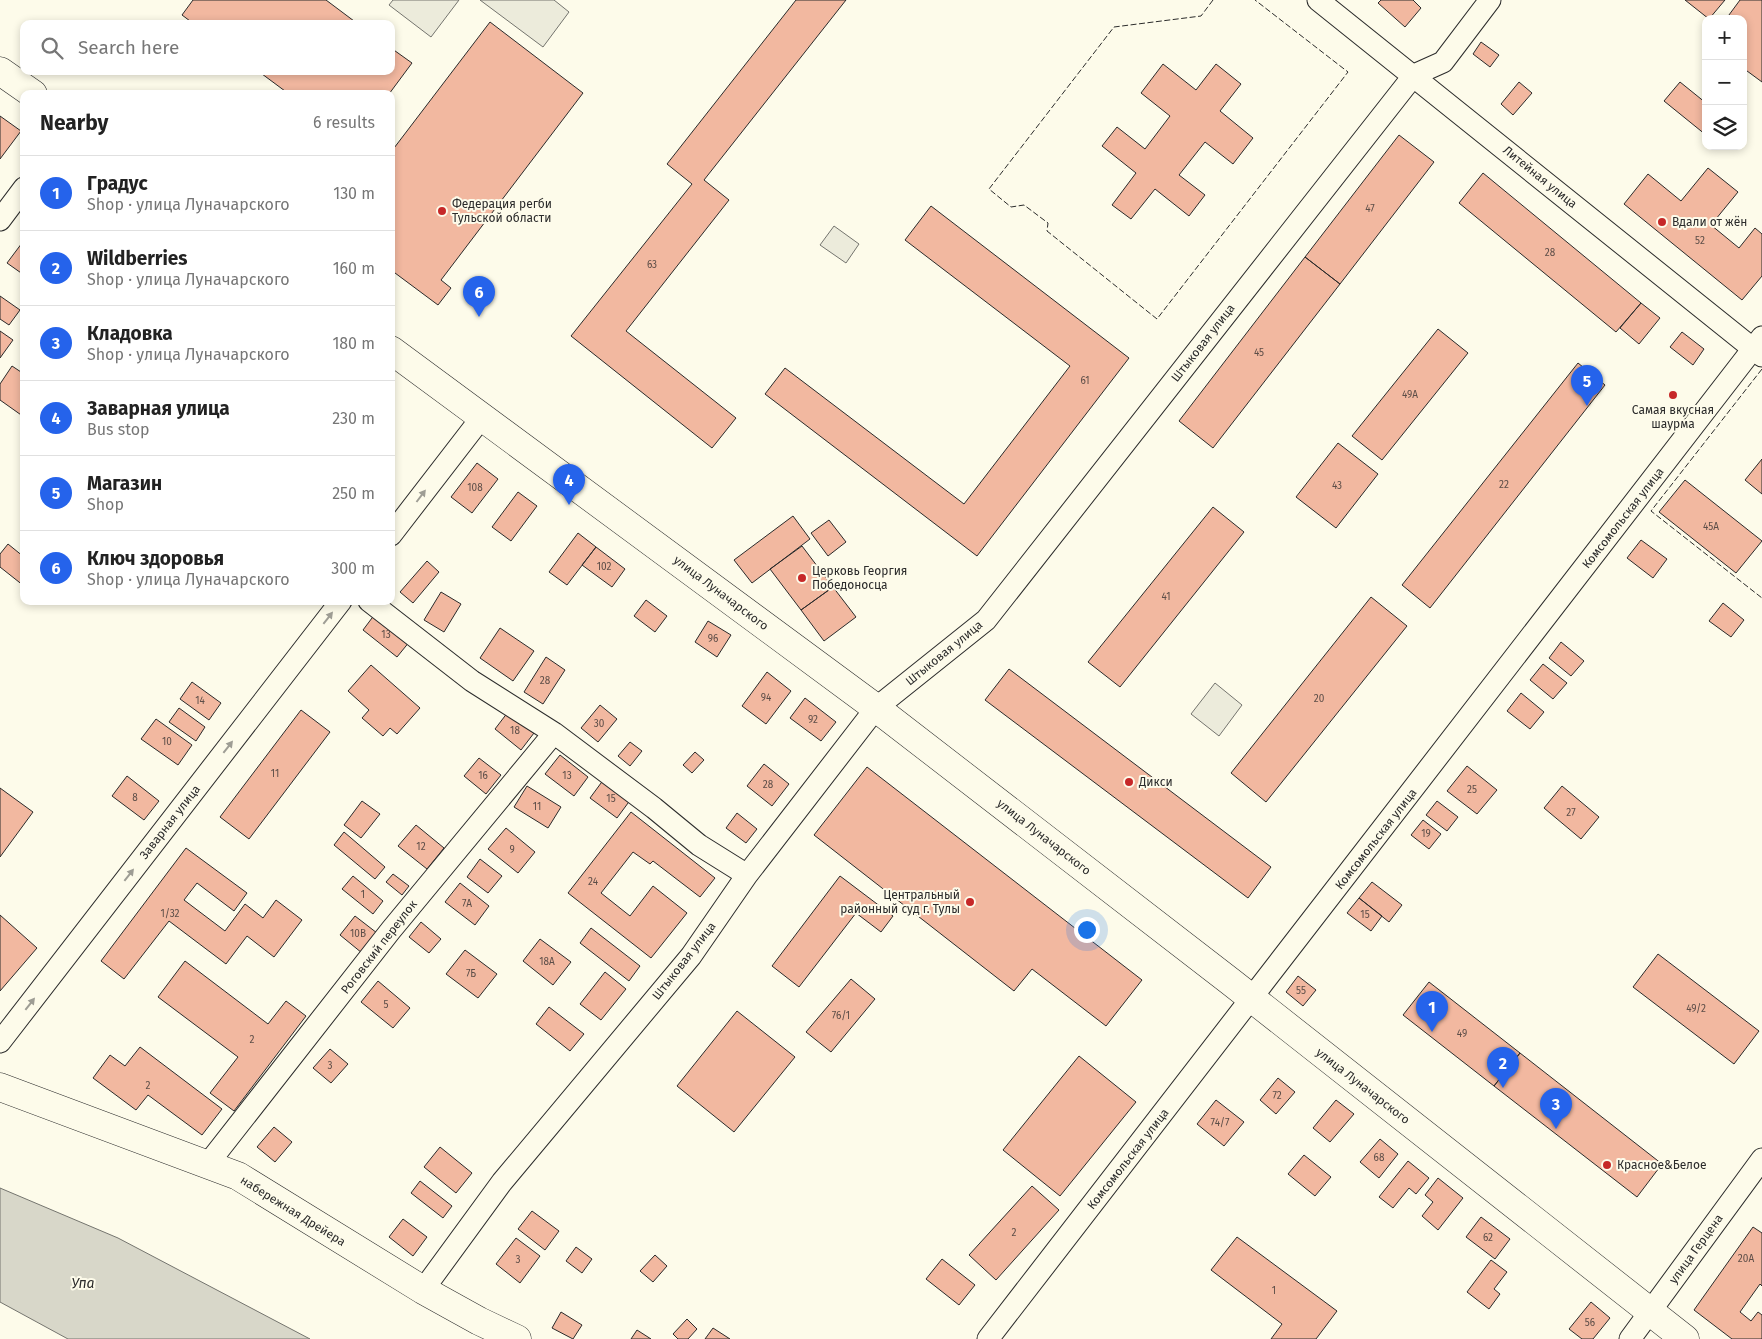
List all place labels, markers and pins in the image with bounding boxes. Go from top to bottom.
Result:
place label: Федерация регби Тульской области [452,197,552,225]
marker: Федерация регби Тульской области [436,205,448,217]
place label: Вдали от жён [1672,215,1747,229]
marker: Вдали от жён [1656,216,1668,228]
pin: 6 [463,276,495,317]
pin: 5 [1571,365,1603,406]
marker: Самая вкусная шаурма [1667,389,1679,401]
place label: Самая вкусная шаурма [1632,403,1714,431]
pin: 4 [553,464,585,505]
place label: Церковь Георгия Победоносца [812,564,907,592]
marker: Церковь Георгия Победоносца [796,572,808,584]
place label: Дикси [1138,775,1173,789]
marker: Дикси [1123,776,1135,788]
place label: Центральный районный суд г. Тулы [840,888,960,916]
marker: Центральный районный суд г. Тулы [964,896,976,908]
pin: 1 [1416,991,1448,1032]
pin: 2 [1487,1047,1519,1088]
pin: 3 [1540,1088,1572,1129]
place label: Красное&Белое [1617,1158,1707,1172]
marker: Красное&Белое [1601,1159,1613,1171]

